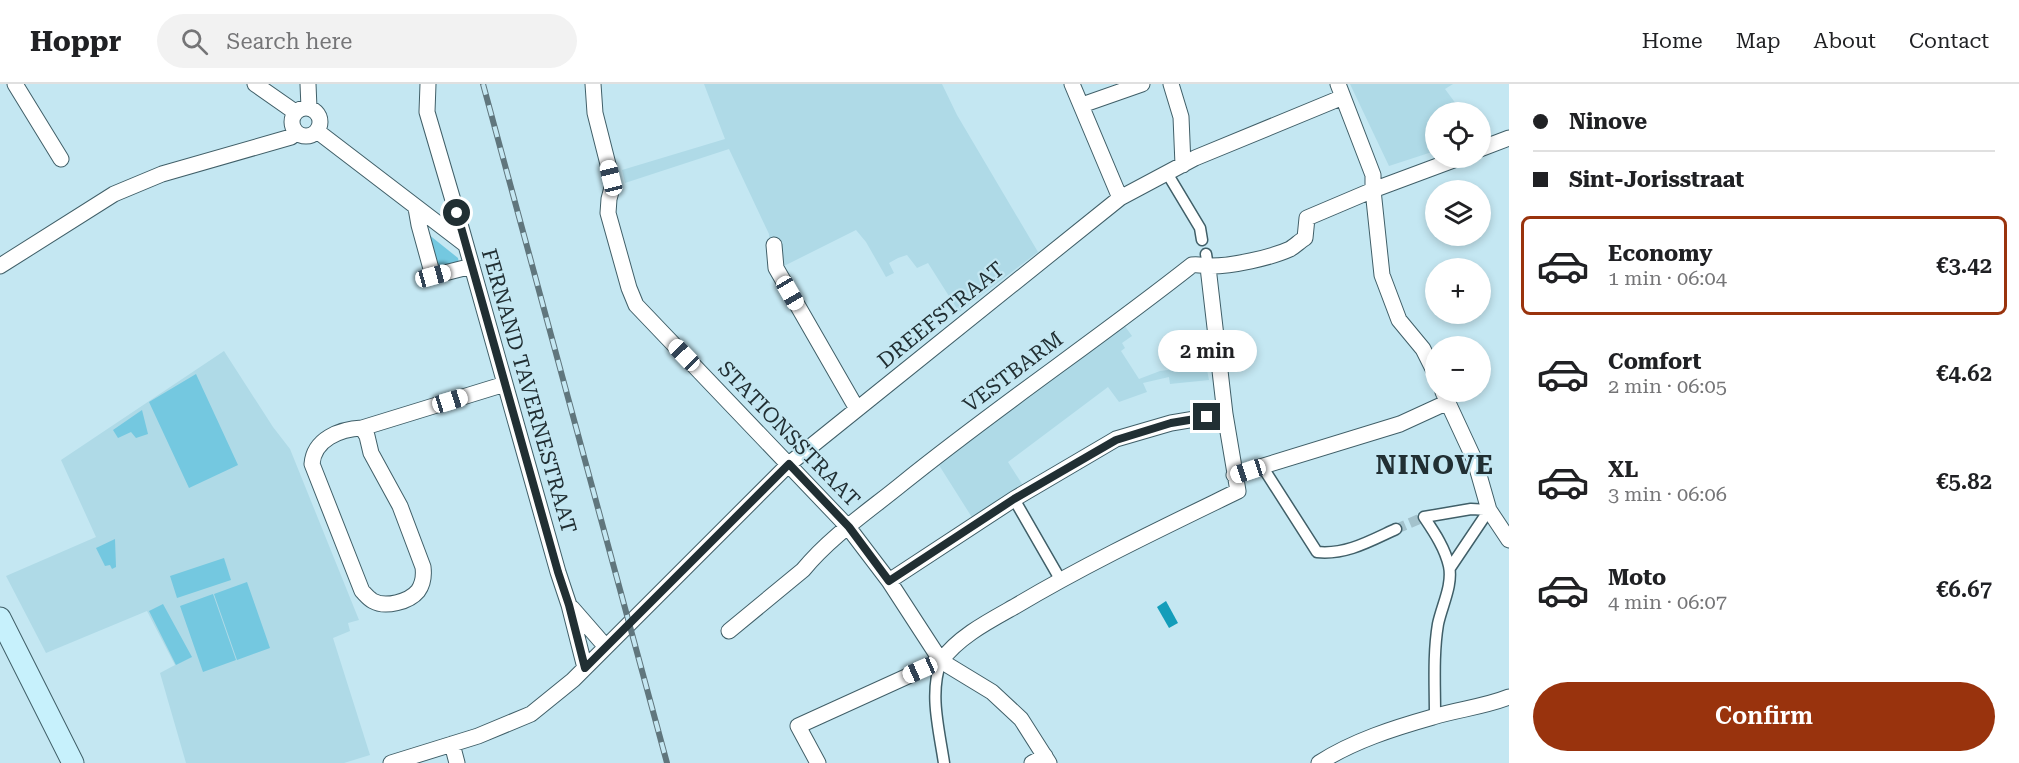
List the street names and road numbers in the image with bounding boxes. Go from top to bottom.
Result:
street label: FERNAND TAVERNESTRAAT [477,246,581,536]
street label: DREEFSTRAAT [873,257,1009,373]
street label: VESTBARM [959,327,1067,417]
street label: STATIONSSTRAAT [713,356,865,512]

